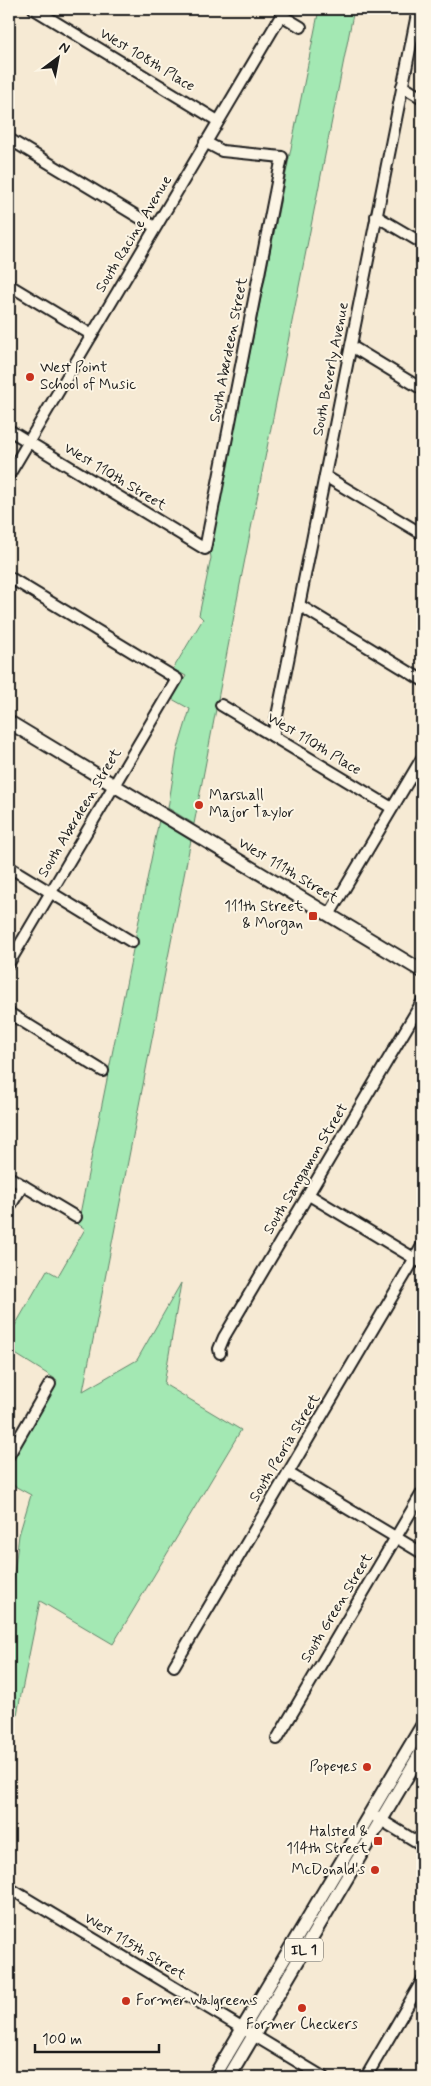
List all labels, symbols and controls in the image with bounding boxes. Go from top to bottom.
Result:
street label: West 108th Place [96,24,199,96]
north arrow [32,32,82,82]
text: N [56,38,73,58]
street label: South Racine Avenue [91,172,177,296]
street label: South Aberdeen Street [205,276,253,424]
street label: South Beverly Avenue [308,300,354,438]
place label: West Point School of Music [40,358,136,395]
marker: West Point School of Music [24,371,36,383]
street label: West 110th Street [60,438,170,516]
street label: West 110th Place [263,708,365,780]
street label: South Aberdeen Street [33,745,127,881]
place label: Marshall Major Taylor [209,786,294,823]
marker: Marshall Major Taylor [193,799,205,811]
street label: West 111th Street [234,833,342,909]
place label: 111th Street & Morgan [224,897,303,935]
marker: 111th Street & Morgan [307,910,319,922]
street label: South Sangamon Street [259,1100,354,1239]
street label: South Peoria Street [245,1390,325,1506]
street label: South Green Street [296,1549,378,1667]
place label: Popeyes [310,1757,357,1777]
marker: Popeyes [361,1761,373,1773]
place label: Halsted & 114th Street [286,1822,368,1859]
marker: Halsted & 114th Street [372,1835,384,1847]
place label: McDonald's [291,1860,365,1880]
marker: McDonald's [369,1864,381,1876]
street label: West 115th Street [80,1909,190,1986]
road number: IL 1 [285,1938,323,1962]
place label: Former Walgreens [136,1991,258,2011]
marker: Former Walgreens [120,1995,132,2007]
marker: Former Checkers [296,2002,308,2014]
place label: Former Checkers [246,2015,358,2035]
scale bar [35,2021,159,2053]
text: 100 m [42,2030,82,2050]

